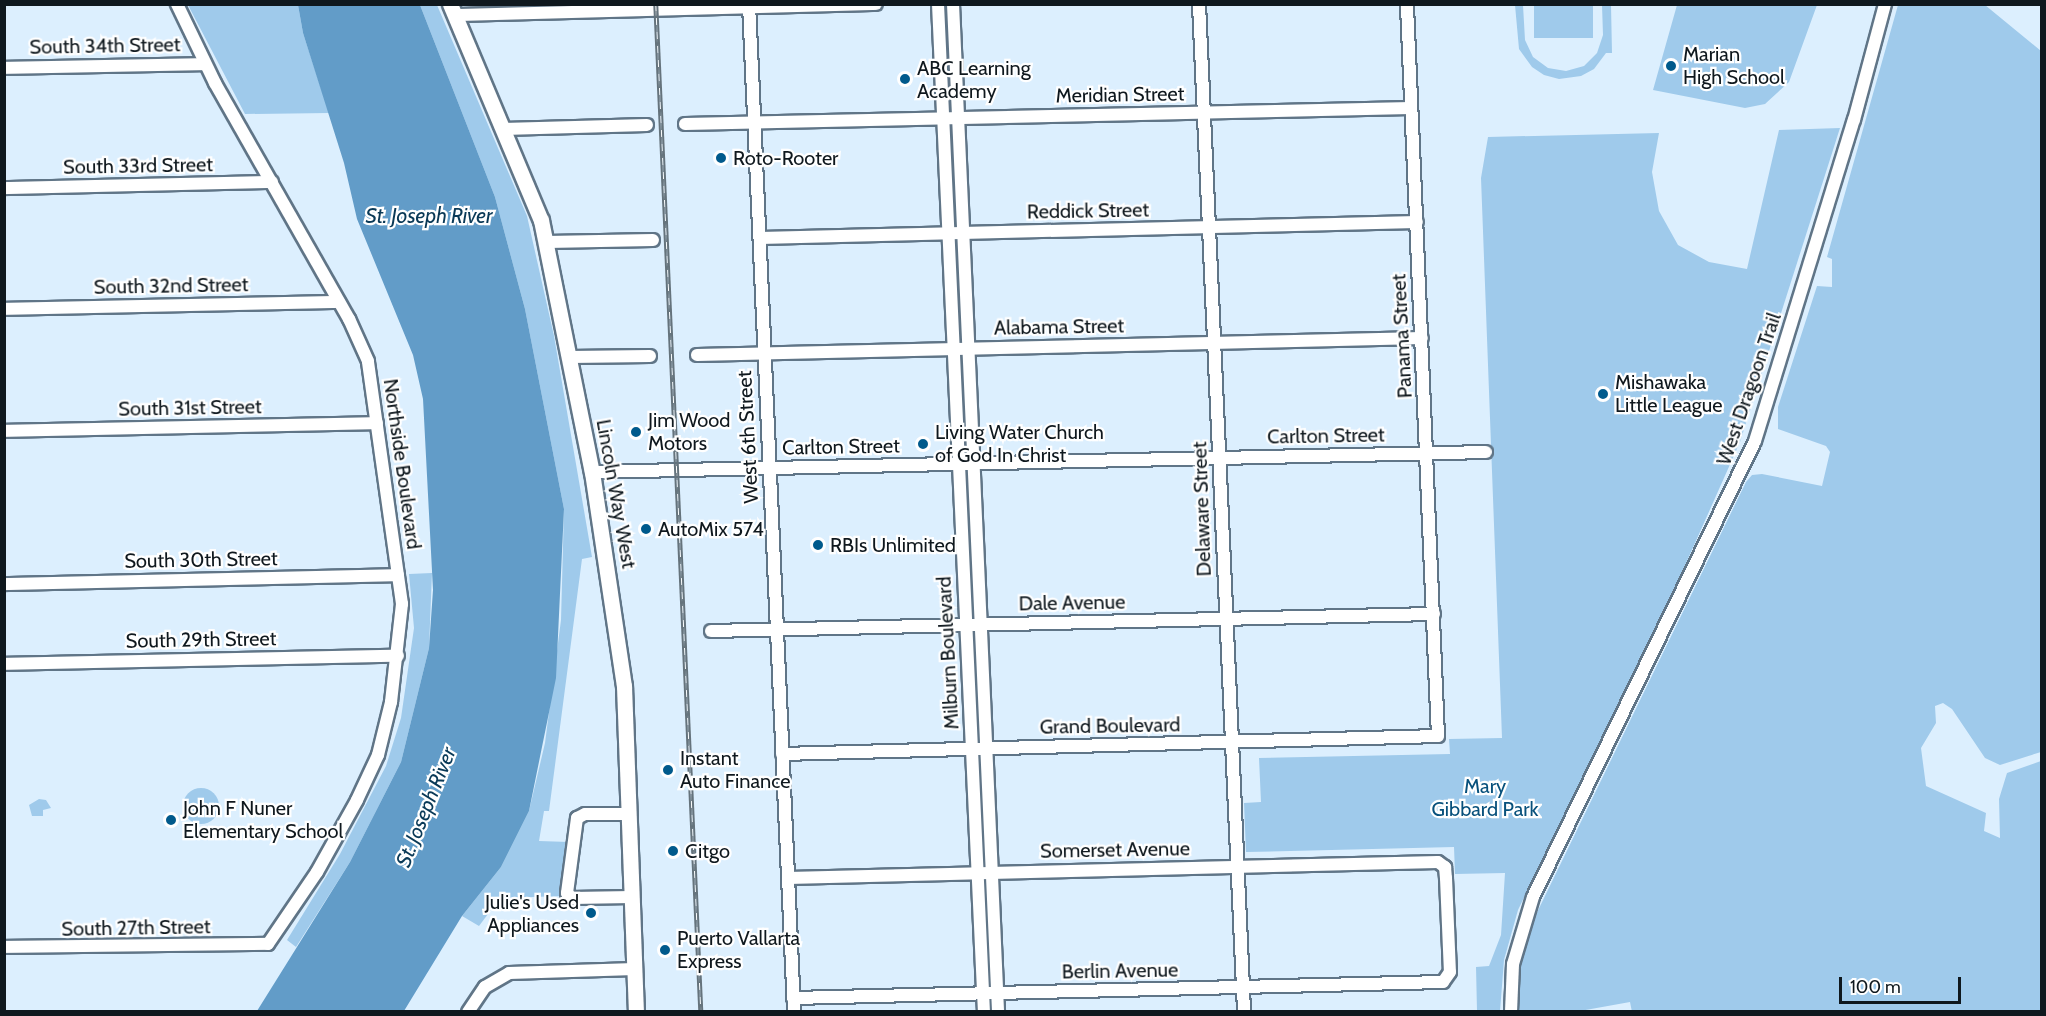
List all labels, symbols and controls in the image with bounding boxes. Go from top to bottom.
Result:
street label: South 34th Street [29,33,181,59]
place label: Marian High School [1683,42,1785,89]
place label: ABC Learning Academy [917,56,1031,103]
marker: Marian High School [1664,59,1678,73]
marker: ABC Learning Academy [898,72,912,86]
street label: Meridian Street [1055,82,1185,108]
place label: Roto-Rooter [733,146,838,170]
marker: Roto-Rooter [714,151,728,165]
street label: South 33rd Street [63,153,213,179]
street label: Reddick Street [1027,198,1149,224]
water label: St. Joseph River [366,203,492,229]
street label: South 32nd Street [93,273,249,299]
street label: Panama Street [1387,273,1417,399]
street label: West Dragoon Trail [1712,310,1786,468]
street label: Alabama Street [994,314,1124,340]
street label: West 6th Street [733,370,763,504]
place label: Mishawaka Little League [1615,371,1722,418]
street label: Northside Boulevard [378,377,426,551]
marker: Mishawaka Little League [1596,387,1610,401]
street label: South 31st Street [118,395,262,421]
place label: Jim Wood Motors [648,408,730,455]
street label: Lincoln Way West [591,418,641,570]
place label: Living Water Church of God In Christ [935,420,1104,467]
street label: Carlton Street [1267,423,1385,449]
marker: Jim Wood Motors [629,425,643,439]
street label: Carlton Street [782,434,900,460]
marker: Living Water Church of God In Christ [916,437,930,451]
street label: Delaware Street [1188,441,1216,577]
place label: AutoMix 574 [658,517,764,541]
marker: AutoMix 574 [639,522,653,536]
place label: RBIs Unlimited [830,533,956,557]
marker: RBIs Unlimited [811,538,825,552]
street label: South 30th Street [124,547,278,573]
street label: Milburn Boulevard [932,576,964,730]
street label: Dale Avenue [1018,590,1126,616]
street label: South 29th Street [126,627,276,653]
street label: Grand Boulevard [1040,713,1180,739]
water label: St. Joseph River [391,743,461,871]
place label: Instant Auto Finance [680,746,790,793]
marker: Instant Auto Finance [661,763,675,777]
park label: Mary Gibbard Park [1431,775,1539,822]
place label: John F Nuner Elementary School [183,796,343,843]
marker: John F Nuner Elementary School [164,813,178,827]
street label: Somerset Avenue [1040,837,1190,863]
place label: Citgo [685,839,730,863]
marker: Citgo [666,844,680,858]
place label: Julie's Used Appliances [485,890,579,937]
marker: Julie's Used Appliances [584,906,598,920]
street label: South 27th Street [61,915,211,941]
place label: Puerto Vallarta Express [677,927,800,974]
marker: Puerto Vallarta Express [658,943,672,957]
street label: Berlin Avenue [1062,958,1178,984]
scale bar [1842,965,1964,1003]
text: 100 m [1850,976,1901,998]

